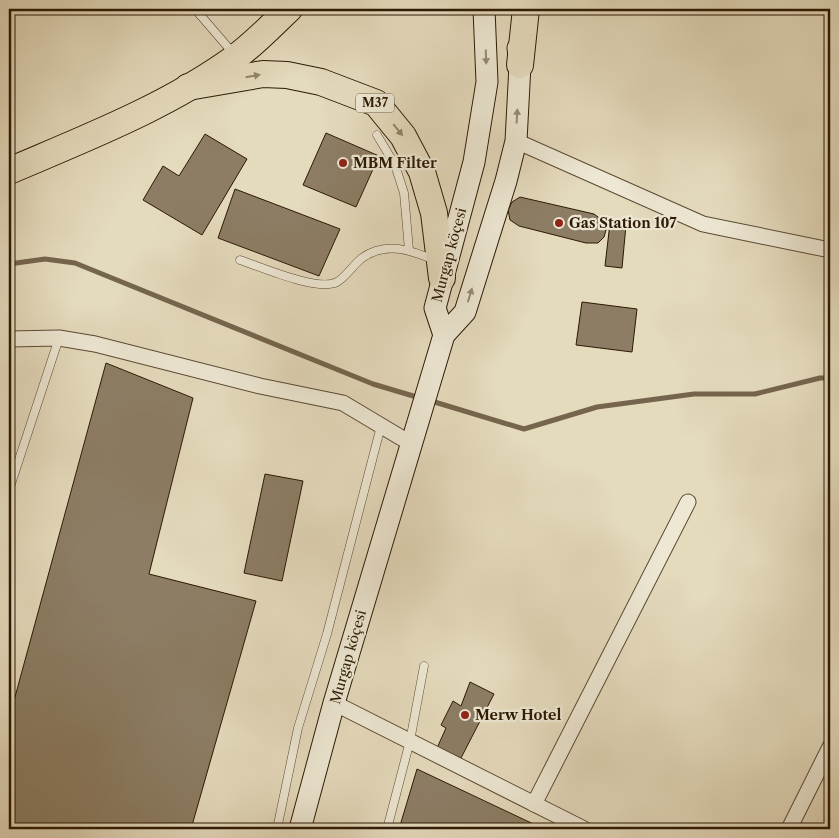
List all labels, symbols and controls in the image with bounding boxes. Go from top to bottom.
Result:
one-way arrow [482,50,490,66]
one-way arrow [245,71,261,79]
road number: M37 [356,94,394,112]
one-way arrow [514,108,522,124]
one-way arrow [392,123,403,136]
place label: MBM Filter [353,154,437,172]
marker: MBM Filter [337,157,349,169]
street label: Murgap köçesi [428,206,470,304]
place label: Gas Station 107 [569,214,677,232]
marker: Gas Station 107 [553,217,565,229]
one-way arrow [466,287,474,302]
street label: Murgap köçesi [326,608,370,706]
place label: Merw Hotel [475,706,561,724]
marker: Merw Hotel [459,709,471,721]

